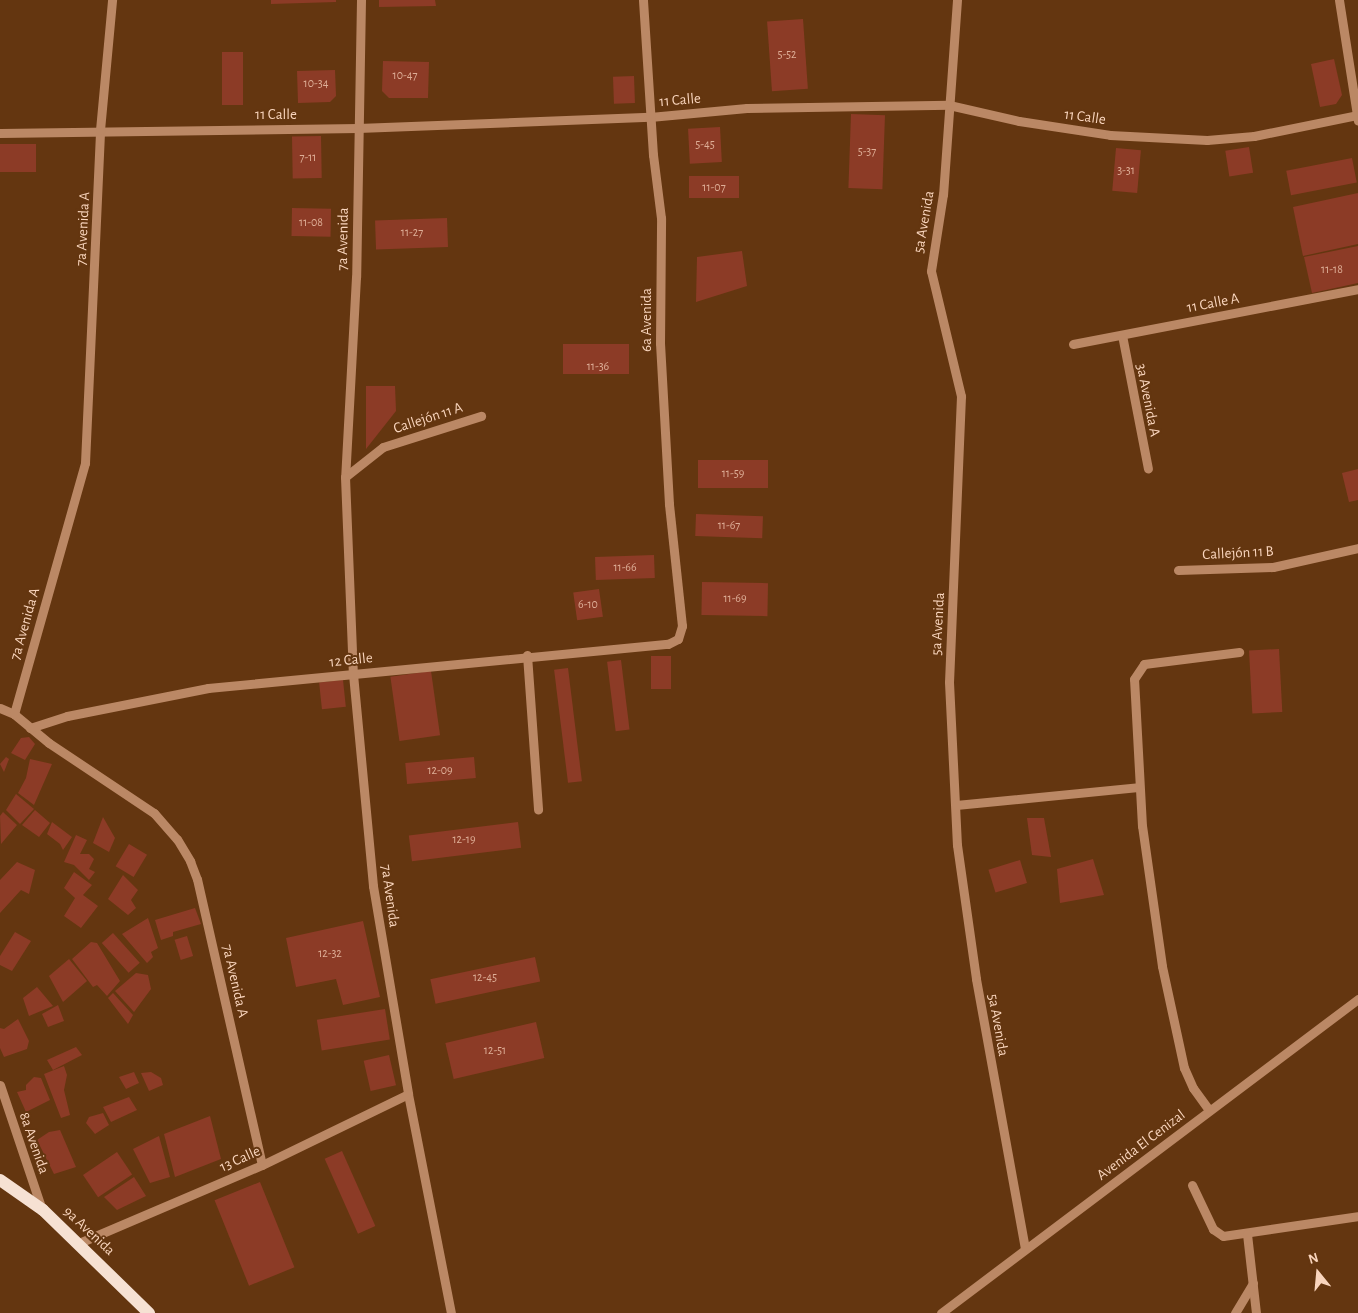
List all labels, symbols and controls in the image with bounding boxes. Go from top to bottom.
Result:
house number: 5-52 [777,48,797,62]
house number: 10-47 [393,69,417,83]
house number: 10-34 [304,77,328,91]
street label: 11 Calle [658,89,702,111]
street label: 11 Calle [1063,105,1107,129]
street label: 11 Calle [255,106,297,124]
house number: 5-45 [695,138,715,152]
house number: 5-37 [858,145,876,159]
house number: 7-11 [300,151,316,165]
house number: 3-31 [1117,164,1135,178]
house number: 11-07 [702,181,726,195]
street label: 5a Avenida [910,189,938,255]
street label: 7a Avenida A [72,191,94,267]
street label: 7a Avenida [333,207,353,271]
house number: 11-08 [299,216,323,230]
house number: 11-27 [401,226,423,240]
house number: 11-18 [1321,263,1343,277]
street label: 6a Avenida [638,288,656,352]
street label: 11 Calle A [1185,289,1241,317]
house number: 11-36 [587,360,609,374]
street label: 3a Avenida A [1132,362,1164,438]
street label: Callejón 11 A [391,398,465,438]
house number: 11-59 [722,467,744,481]
house number: 11-67 [718,519,740,533]
street label: Callejón 11 B [1202,542,1274,564]
house number: 11-66 [613,561,637,575]
street label: 7a Avenida A [6,586,44,662]
house number: 11-69 [723,592,747,606]
street label: 5a Avenida [927,592,949,656]
house number: 6-10 [578,598,598,612]
street label: 12 Calle [328,649,374,671]
house number: 12-09 [427,764,453,778]
house number: 12-19 [452,833,476,847]
street label: 7a Avenida [377,863,403,929]
street label: 7a Avenida A [218,943,252,1019]
house number: 12-32 [318,947,342,961]
house number: 12-45 [473,971,497,985]
street label: 5a Avenida [984,992,1012,1058]
house number: 12-51 [484,1044,506,1058]
street label: Avenida El Cenizal [1093,1106,1189,1184]
street label: 8a Avenida [15,1110,53,1176]
street label: 13 Calle [217,1142,263,1176]
street label: 9a Avenida [59,1203,119,1259]
north arrow [1293,1248,1343,1298]
text: N [1307,1251,1320,1267]

